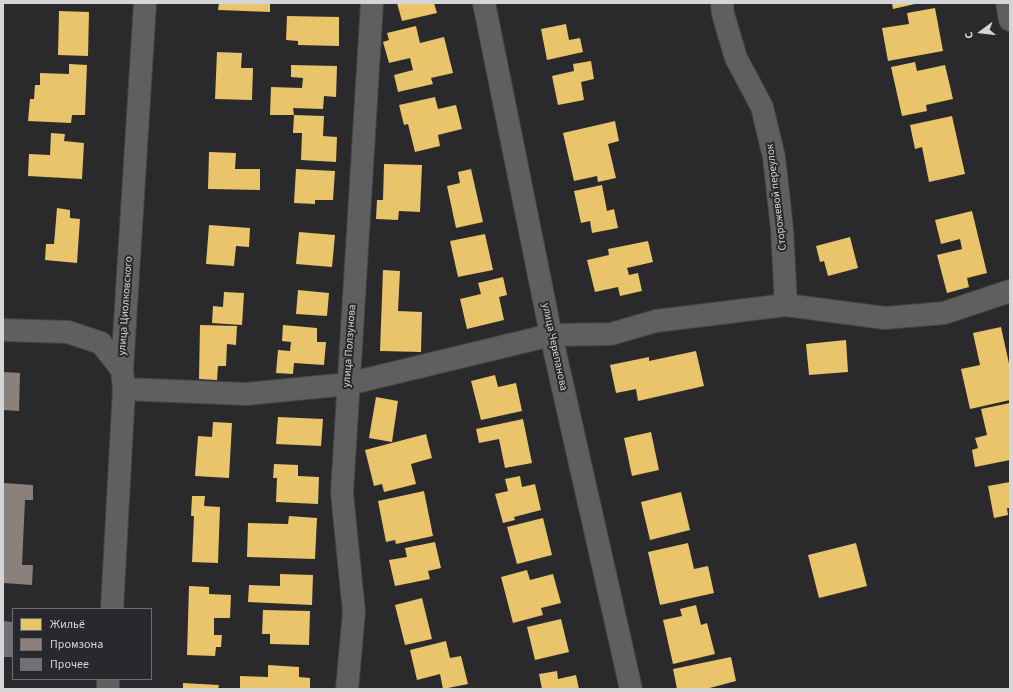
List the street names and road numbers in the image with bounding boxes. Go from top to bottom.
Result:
street label: Сторожевой переулок [764,143,790,251]
street label: улица Циолковского [116,256,136,356]
street label: улица Черепанова [538,302,570,392]
street label: улица Ползунова [341,304,359,388]

